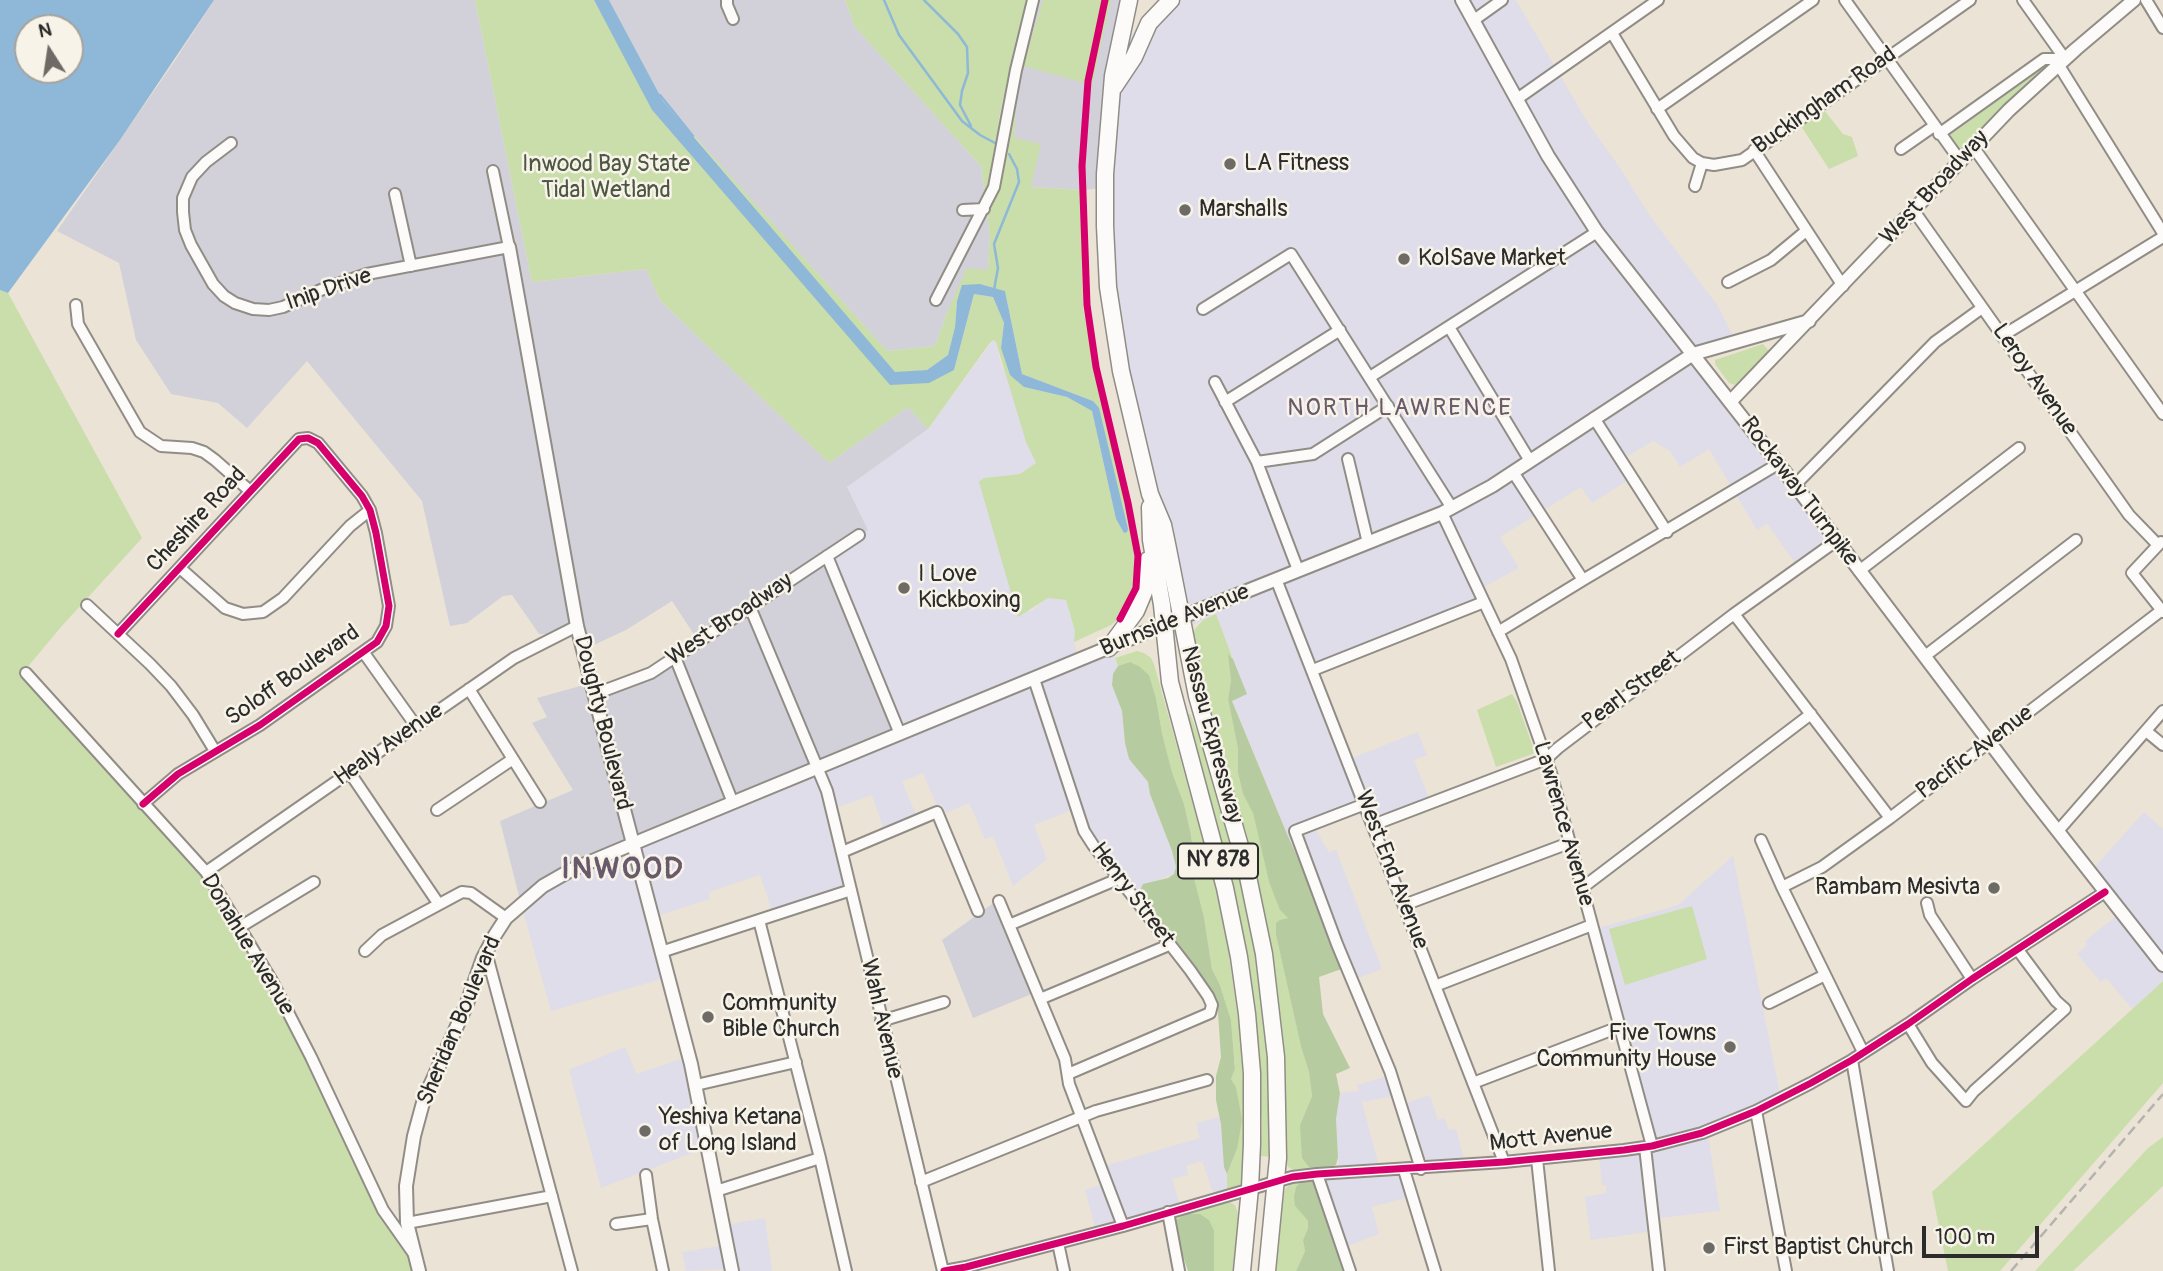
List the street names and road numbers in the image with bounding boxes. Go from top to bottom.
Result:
street label: Buckingham Road [1748,41,1902,161]
street label: West Broadway [1875,125,1995,251]
street label: Inip Drive [283,263,375,317]
street label: Leroy Avenue [1985,319,2083,441]
street label: Rockaway Turnpike [1734,412,1864,572]
street label: Cheshire Road [141,462,253,578]
street label: West Broadway [661,568,799,672]
street label: Burnside Avenue [1096,579,1254,663]
street label: Soloff Boulevard [221,620,365,732]
street label: Doughty Boulevard [567,633,637,813]
street label: Nassau Expressway [1174,643,1248,827]
street label: Pearl Street [1577,645,1687,737]
street label: Healy Avenue [329,697,449,793]
street label: Pacific Avenue [1911,700,2039,806]
street label: Lawrence Avenue [1526,739,1600,909]
street label: West End Avenue [1348,787,1434,953]
street label: Henry Street [1084,838,1180,952]
road number: NY 878 [1178,844,1258,878]
street label: Donahue Avenue [194,869,300,1021]
street label: Sheridan Boulevard [412,932,508,1110]
street label: Wahl Avenue [854,956,908,1082]
street label: Mott Avenue [1488,1118,1614,1158]

